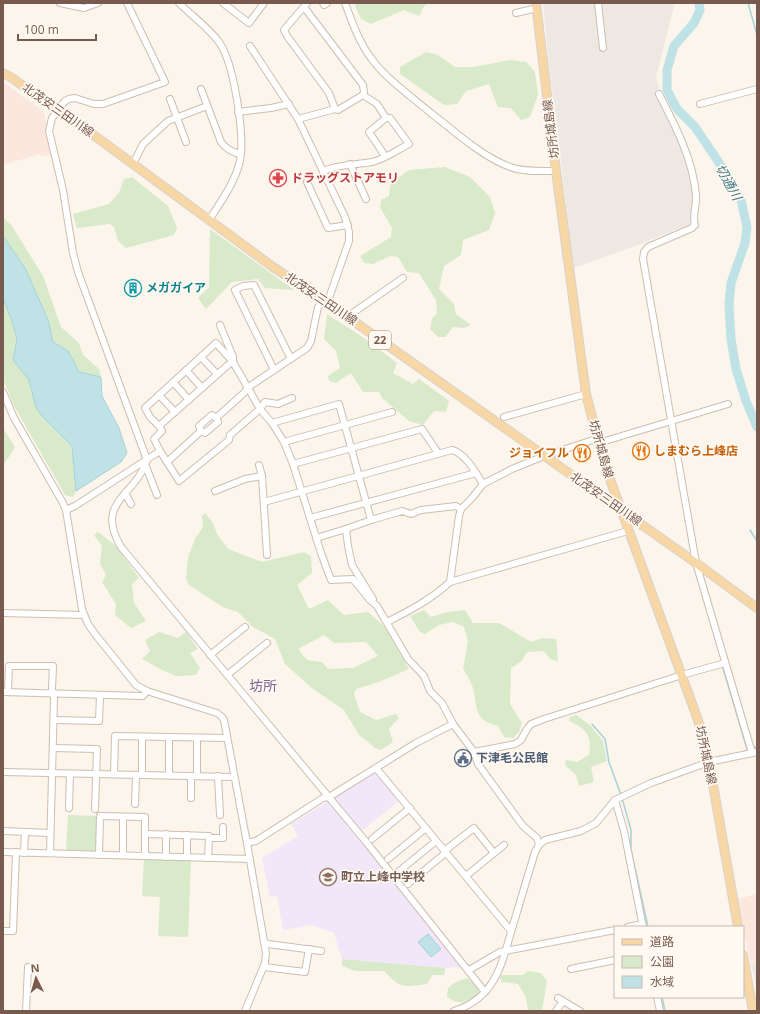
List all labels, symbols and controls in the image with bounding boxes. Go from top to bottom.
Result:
scale bar [18,16,96,42]
text: 100 m [24,21,59,38]
street label: 北茂安三田川線 [19,79,98,141]
street label: 坊所城島線 [538,98,563,160]
water label: 切通川 [712,161,747,205]
pharmacy icon: ドラッグストアモリ [268,168,288,188]
place label: ドラッグストアモリ [291,169,399,186]
street label: 北茂安三田川線 [282,268,361,329]
building icon: メガガイア [123,278,143,298]
place label: メガガイア [146,279,206,296]
road number: 22 [369,331,391,349]
street label: 坊所城島線 [585,418,618,480]
restaurant icon: しまむら上峰店 [631,441,651,461]
place label: しまむら上峰店 [654,442,738,459]
restaurant icon: ジョイフル [572,443,592,463]
place label: ジョイフル [509,444,569,461]
street label: 北茂安三田川線 [567,468,646,530]
district label: 坊所 [249,676,277,695]
street label: 坊所城島線 [692,724,721,786]
public building icon: 下津毛公民館 [453,748,473,768]
place label: 下津毛公民館 [476,749,548,766]
school or university icon: 町立上峰中学校 [318,867,338,887]
place label: 町立上峰中学校 [341,868,425,885]
legend [614,926,744,998]
text: 道路 [650,933,674,950]
text: 公園 [650,953,674,970]
north arrow [16,958,56,998]
text: N [30,960,40,975]
text: 水域 [650,973,674,990]

